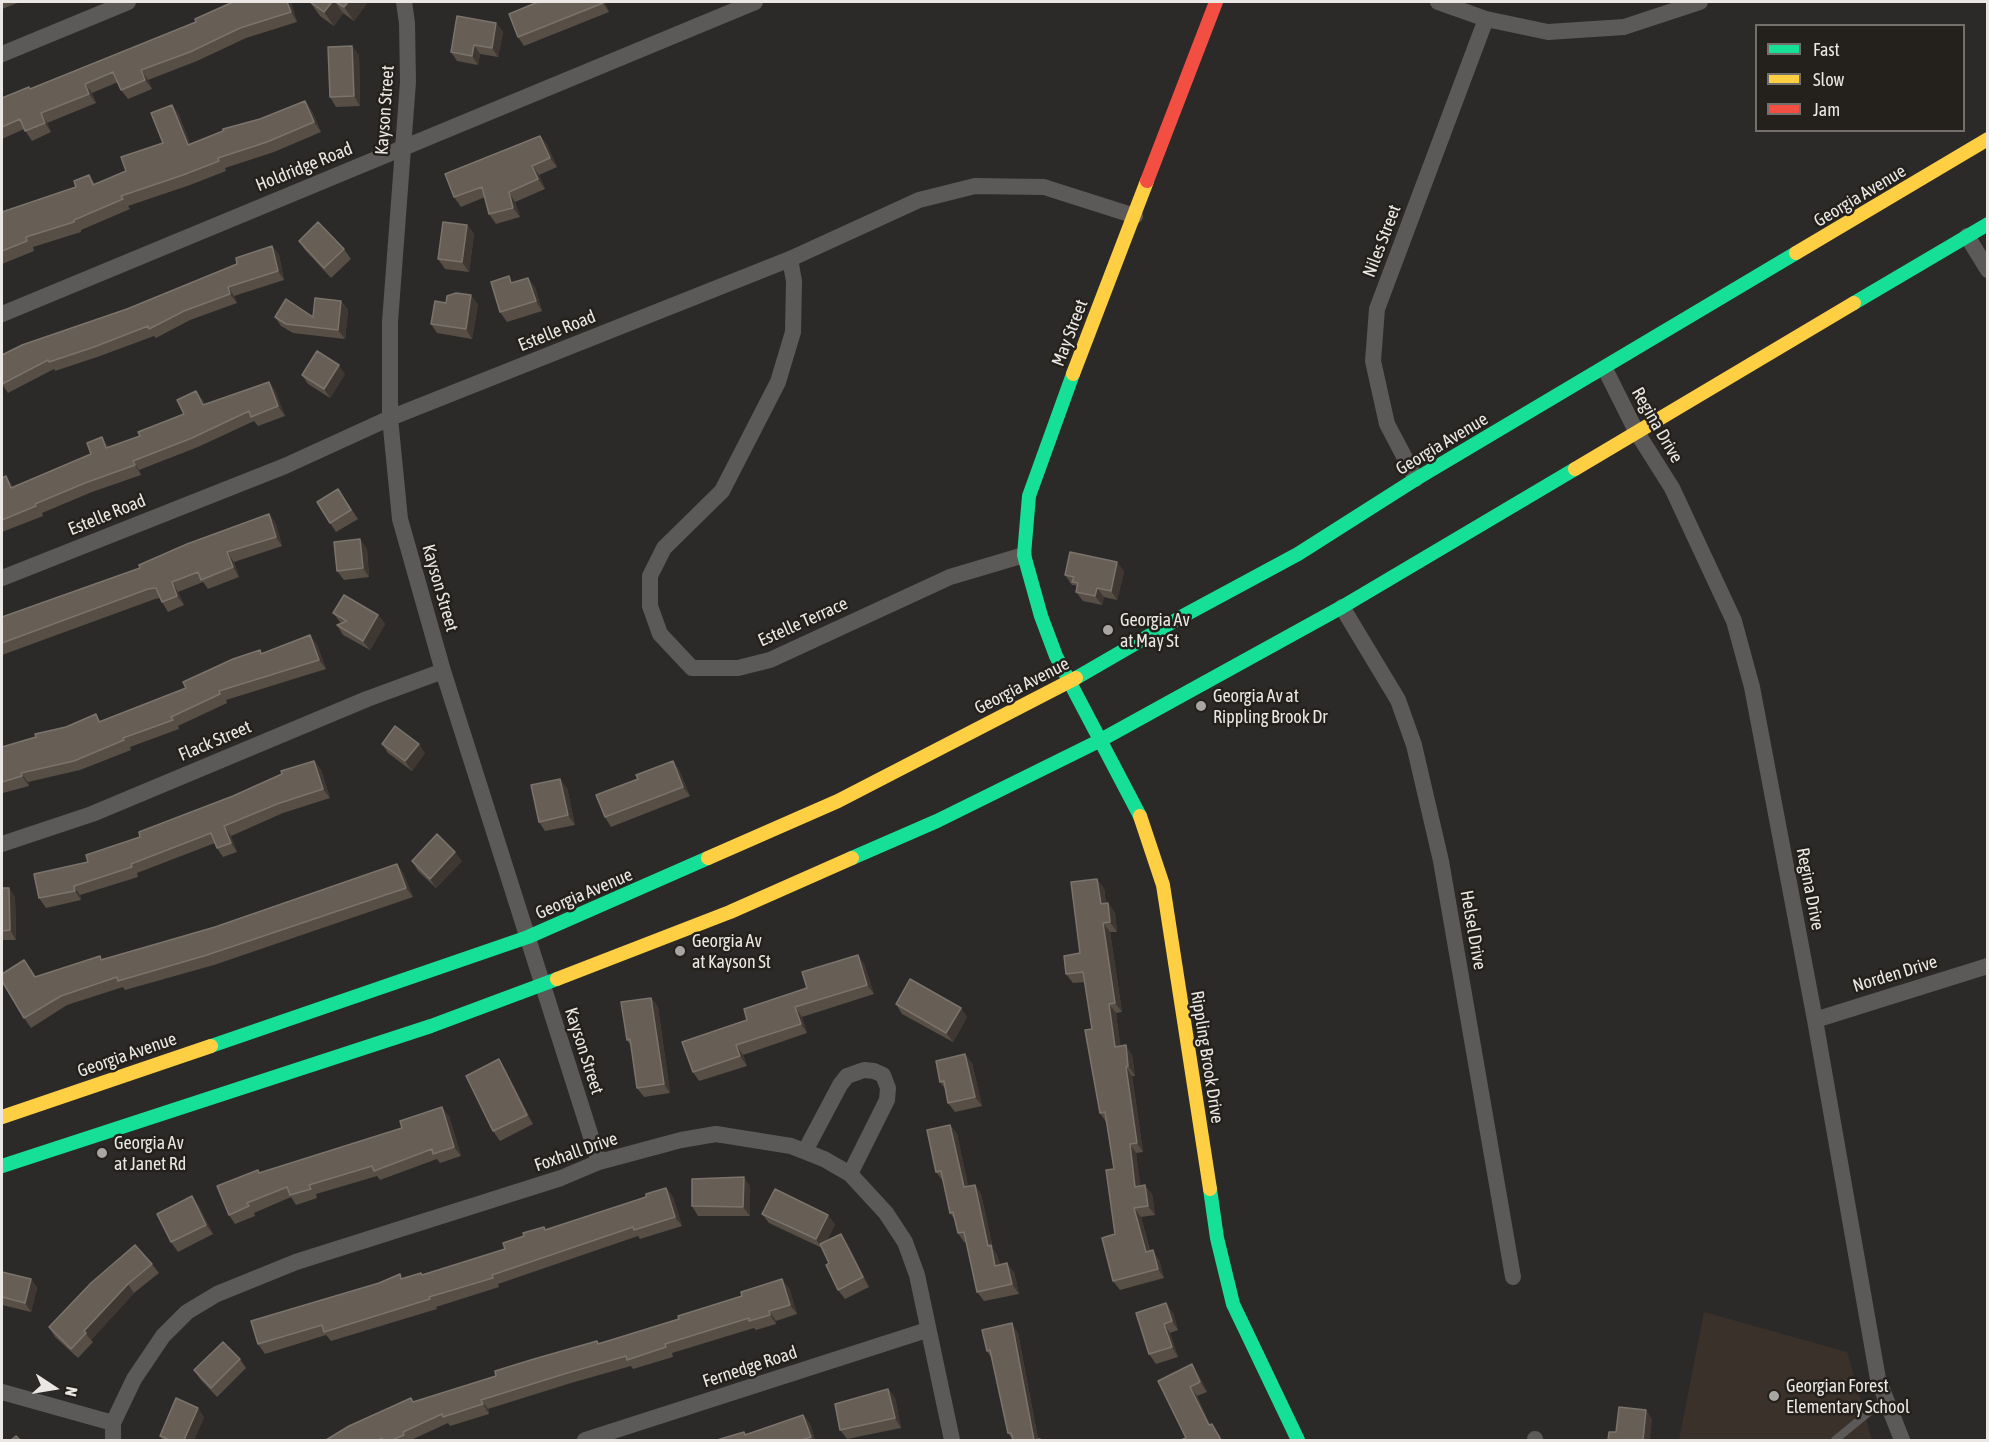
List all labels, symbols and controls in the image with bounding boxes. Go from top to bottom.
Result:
legend [1755,24,1965,132]
text: Fast [1813,39,1840,60]
street label: Kayson Street [371,64,399,156]
text: Slow [1813,69,1844,90]
text: Jam [1813,99,1840,120]
street label: Holdridge Road [252,138,356,196]
street label: Georgia Avenue [1810,160,1910,232]
street label: Niles Street [1358,202,1406,280]
street label: May Street [1047,297,1093,369]
street label: Estelle Road [515,306,599,356]
street label: Regina Drive [1627,383,1687,467]
street label: Georgia Avenue [1392,408,1492,480]
street label: Estelle Road [65,490,149,540]
street label: Kayson Street [417,542,463,634]
street label: Estelle Terrace [755,593,851,651]
place label: Georgia Av at May St [1120,609,1190,652]
marker: Georgia Av at May St [1101,623,1115,637]
street label: Georgia Avenue [971,653,1073,719]
place label: Georgia Av at Rippling Brook Dr [1213,685,1328,728]
marker: Georgia Av at Rippling Brook Dr [1194,699,1208,713]
street label: Flack Street [175,716,255,766]
street label: Regina Drive [1791,846,1829,932]
street label: Georgia Avenue [532,864,636,924]
street label: Helsel Drive [1455,889,1491,971]
place label: Georgia Av at Kayson St [692,930,771,972]
marker: Georgia Av at Kayson St [673,944,687,958]
street label: Norden Drive [1850,951,1940,997]
street label: Rippling Brook Drive [1186,989,1228,1125]
street label: Kayson Street [560,1005,608,1097]
street label: Georgia Avenue [75,1028,179,1082]
street label: Foxhall Drive [532,1128,620,1176]
place label: Georgia Av at Janet Rd [114,1132,186,1174]
marker: Georgia Av at Janet Rd [95,1146,109,1160]
street label: Fernedge Road [700,1342,800,1392]
north arrow [24,1358,84,1418]
place label: Georgian Forest Elementary School [1786,1375,1910,1418]
text: N [62,1385,81,1398]
marker: Georgian Forest Elementary School [1767,1389,1781,1403]

